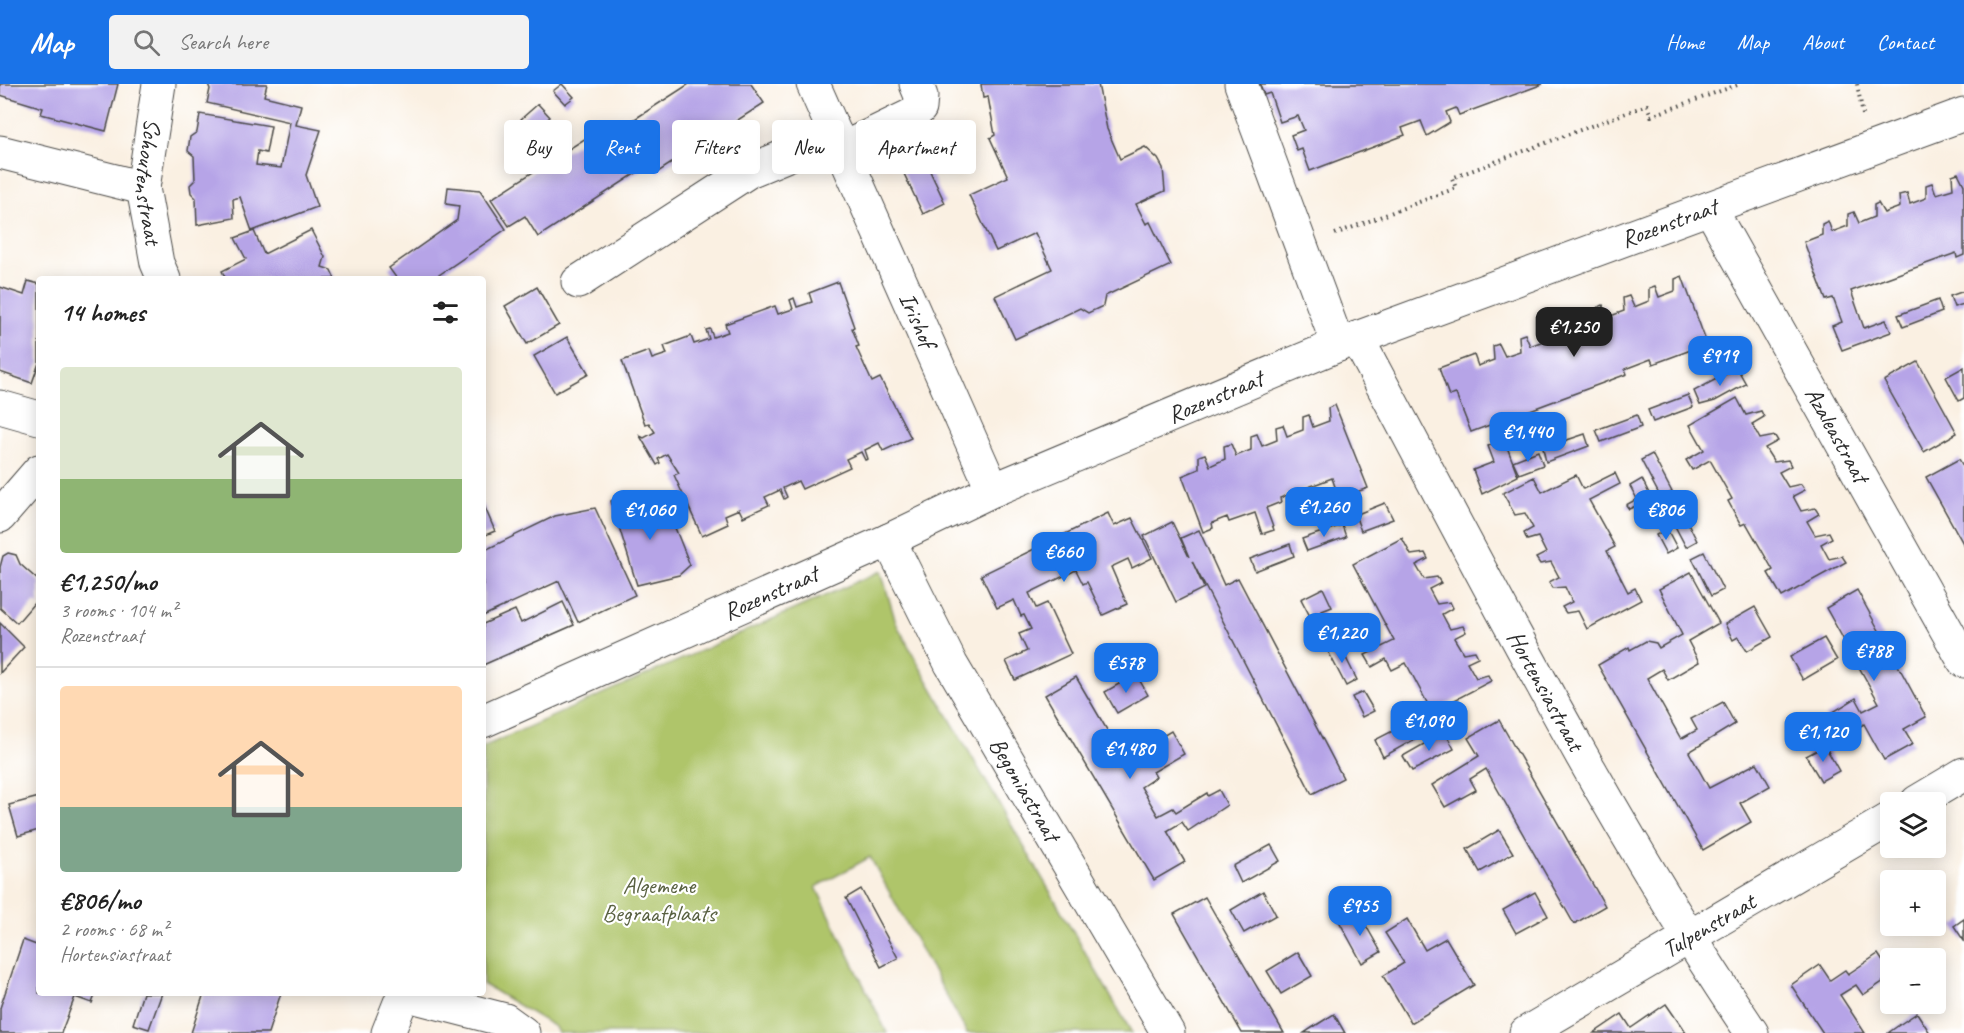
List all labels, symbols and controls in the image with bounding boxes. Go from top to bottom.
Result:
search box [109,15,529,69]
text: Map [30,25,73,60]
icon: search [130,26,163,59]
text: Search here [178,28,268,56]
text: Home [1666,29,1704,55]
text: Map [1737,29,1769,55]
text: About [1802,29,1844,55]
text: Contact [1877,29,1934,55]
street label: Schoutenstraat [127,117,169,249]
chip: Buy [504,120,572,174]
chip: Rent [584,120,660,174]
chip: Filters [672,120,760,174]
chip: New [772,120,844,174]
chip: Apartment [856,120,976,174]
street label: Rozenstraat [1617,190,1724,254]
street label: Irishof [892,288,945,357]
text: 14 homes [60,296,145,329]
icon: filters [429,296,462,329]
pin: €1,250 [1525,307,1623,358]
text: €1,250 [1550,314,1598,339]
pin: €919 [1684,336,1756,387]
text: €919 [1702,343,1738,368]
street label: Rozenstraat [1163,362,1270,430]
street label: Azaleastraat [1798,382,1877,491]
icon: home [207,406,315,514]
pin: €1,440 [1479,412,1577,463]
text: €1,440 [1504,419,1552,444]
pin: €1,260 [1275,487,1373,538]
pin: €1,060 [601,490,699,541]
pin: €806 [1630,490,1702,541]
text: €1,260 [1299,494,1349,519]
text: €1,060 [625,497,675,522]
text: €806 [1648,497,1684,522]
pin: €660 [1028,532,1100,583]
text: €660 [1046,539,1082,564]
street label: Rozenstraat [719,557,825,627]
text: €1,250/mo [60,565,157,598]
text: 3 rooms · 104 m² [60,598,177,623]
pin: €1,220 [1293,613,1391,664]
text: €1,220 [1318,620,1366,645]
text: Rozenstraat [60,623,144,648]
street label: Hortensiastraat [1501,625,1592,758]
pin: €788 [1838,631,1910,682]
text: €788 [1856,638,1892,663]
pin: €578 [1090,643,1162,694]
text: €578 [1108,650,1144,675]
pin: €1,090 [1380,701,1478,752]
text: €1,090 [1405,708,1453,733]
pin: €1,120 [1774,712,1872,763]
text: €1,120 [1799,719,1847,744]
icon: home [207,725,315,833]
pin: €1,480 [1081,729,1179,780]
street label: Begoniastraat [983,732,1068,849]
text: €1,480 [1106,736,1154,761]
map controls [1880,792,1946,1014]
button: layers [1880,792,1946,858]
park label: Algemene Begraafplaats [602,870,718,928]
button: + [1880,870,1946,936]
text: €806/mo [60,884,141,917]
pin: €955 [1324,886,1396,937]
street label: Tulpenstraat [1657,886,1762,965]
text: €955 [1342,893,1378,918]
text: 2 rooms · 68 m² [60,917,168,942]
text: Hortensiastraat [60,942,170,967]
button: − [1880,948,1946,1014]

